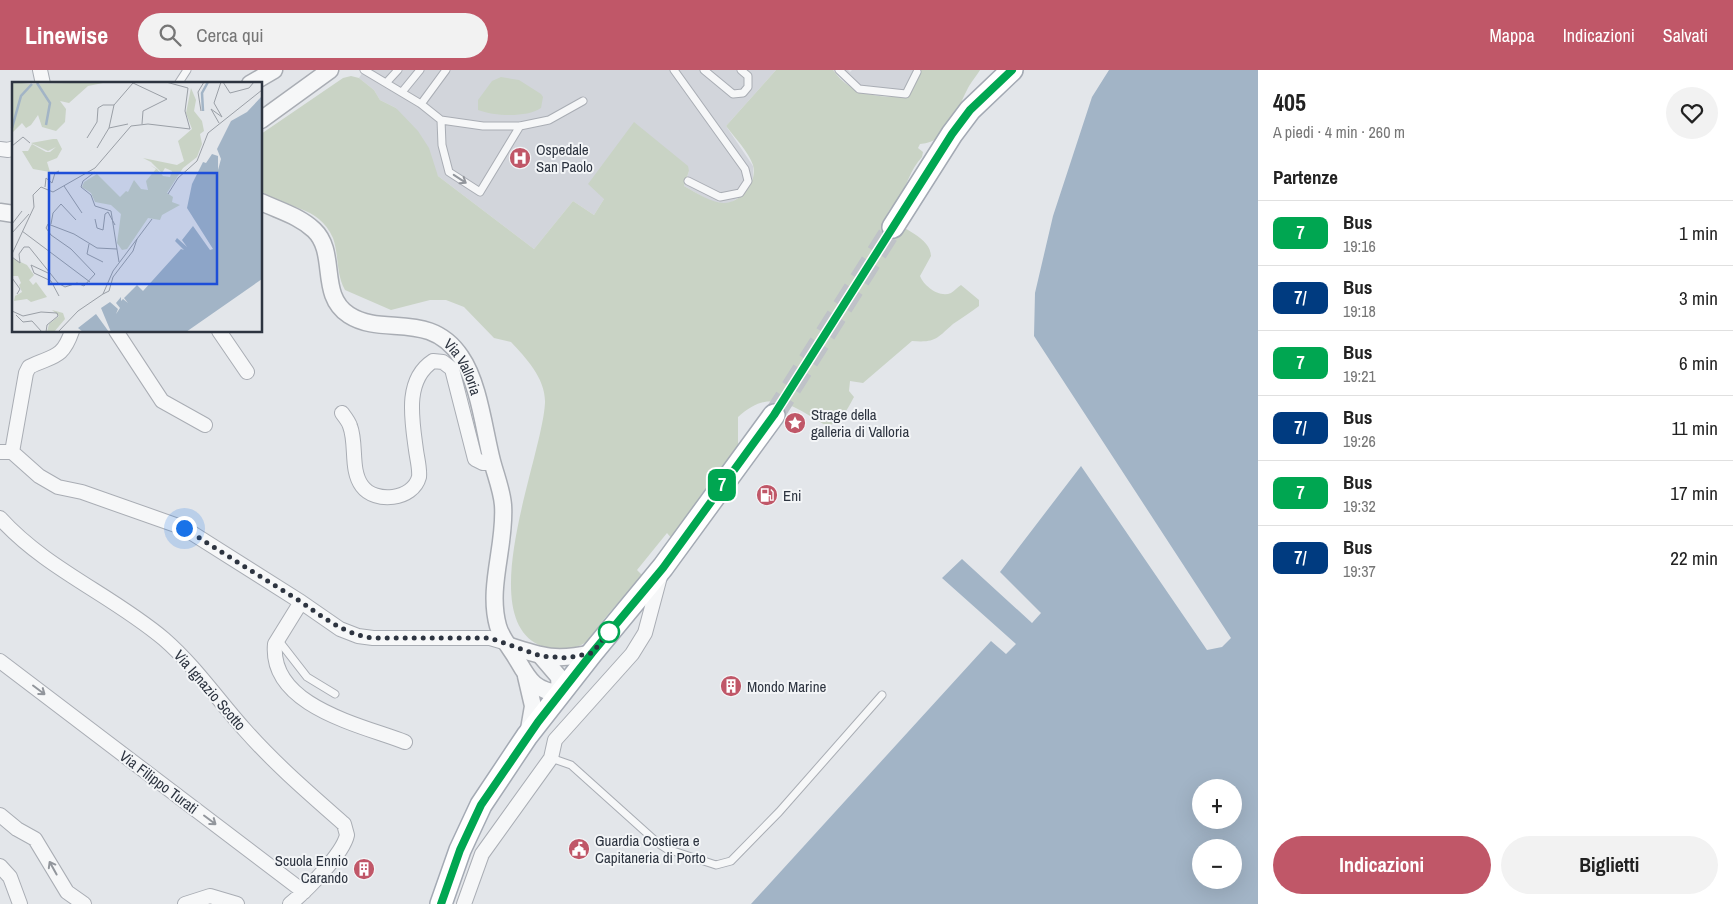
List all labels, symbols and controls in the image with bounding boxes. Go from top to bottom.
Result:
search box [138,13,488,58]
text: Linewise [25,19,108,51]
icon: search [156,21,184,49]
text: Cerca qui [196,22,264,48]
text: Mappa [1490,23,1535,48]
text: Indicazioni [1563,23,1635,48]
text: Salvati [1663,23,1708,48]
inset map [12,82,262,332]
text: 405 [1273,86,1306,118]
button: heart [1666,87,1718,139]
text: A piedi · 4 min · 260 m [1273,121,1405,143]
place label: Ospedale San Paolo [536,139,593,177]
hospital icon: Ospedale San Paolo [508,146,532,170]
text: Partenze [1273,164,1338,190]
one-way arrow [453,174,467,185]
text: Bus [1343,209,1372,235]
text: 7 [1296,220,1305,245]
text: 1 min [1679,220,1718,246]
text: 19:16 [1343,235,1376,257]
text: Bus [1343,274,1372,300]
text: 7/ [1294,285,1307,310]
text: 3 min [1679,285,1718,311]
text: 19:18 [1343,300,1376,322]
street label: Via Valloria [440,333,487,398]
text: Bus [1343,339,1372,365]
text: 7 [1296,350,1305,375]
text: 6 min [1679,350,1718,376]
text: 19:21 [1343,365,1376,387]
place label: Strage della galleria di Valloria [811,404,909,442]
text: Bus [1343,404,1372,430]
place icon: Strage della galleria di Valloria [783,411,807,435]
text: 7/ [1294,415,1307,440]
text: 11 min [1672,415,1718,441]
text: 19:26 [1343,430,1376,452]
line badge: 7 [706,469,738,501]
text: Bus [1343,469,1372,495]
text: 7 [718,472,726,497]
text: 7 [1296,480,1305,505]
text: 17 min [1670,480,1718,506]
fuel station icon: Eni [755,483,779,507]
place label: Eni [783,485,801,506]
text: 19:32 [1343,495,1376,517]
your location [172,516,197,541]
text: Bus [1343,534,1372,560]
text: 7/ [1294,545,1307,570]
text: 22 min [1670,545,1718,571]
text: 19:37 [1343,560,1376,582]
unlabelled marker [598,621,620,643]
street label: Via Ignazio Scotto [169,645,251,735]
building icon: Mondo Marine [719,674,743,698]
place label: Mondo Marine [747,676,826,697]
one-way arrow [32,685,45,696]
street label: Via Filippo Turati [115,745,203,819]
map controls [1192,779,1242,889]
button: + [1192,779,1242,829]
one-way arrow [203,815,216,826]
place label: Guardia Costiera e Capitaneria di Porto [595,830,706,868]
button: Indicazioni [1273,836,1491,894]
button: Biglietti [1501,836,1718,894]
public building icon: Guardia Costiera e Capitaneria di Porto [567,837,591,861]
button: − [1192,839,1242,889]
place label: Scuola Ennio Carando [275,850,348,888]
building icon: Scuola Ennio Carando [352,857,376,881]
one-way arrow [48,860,58,875]

